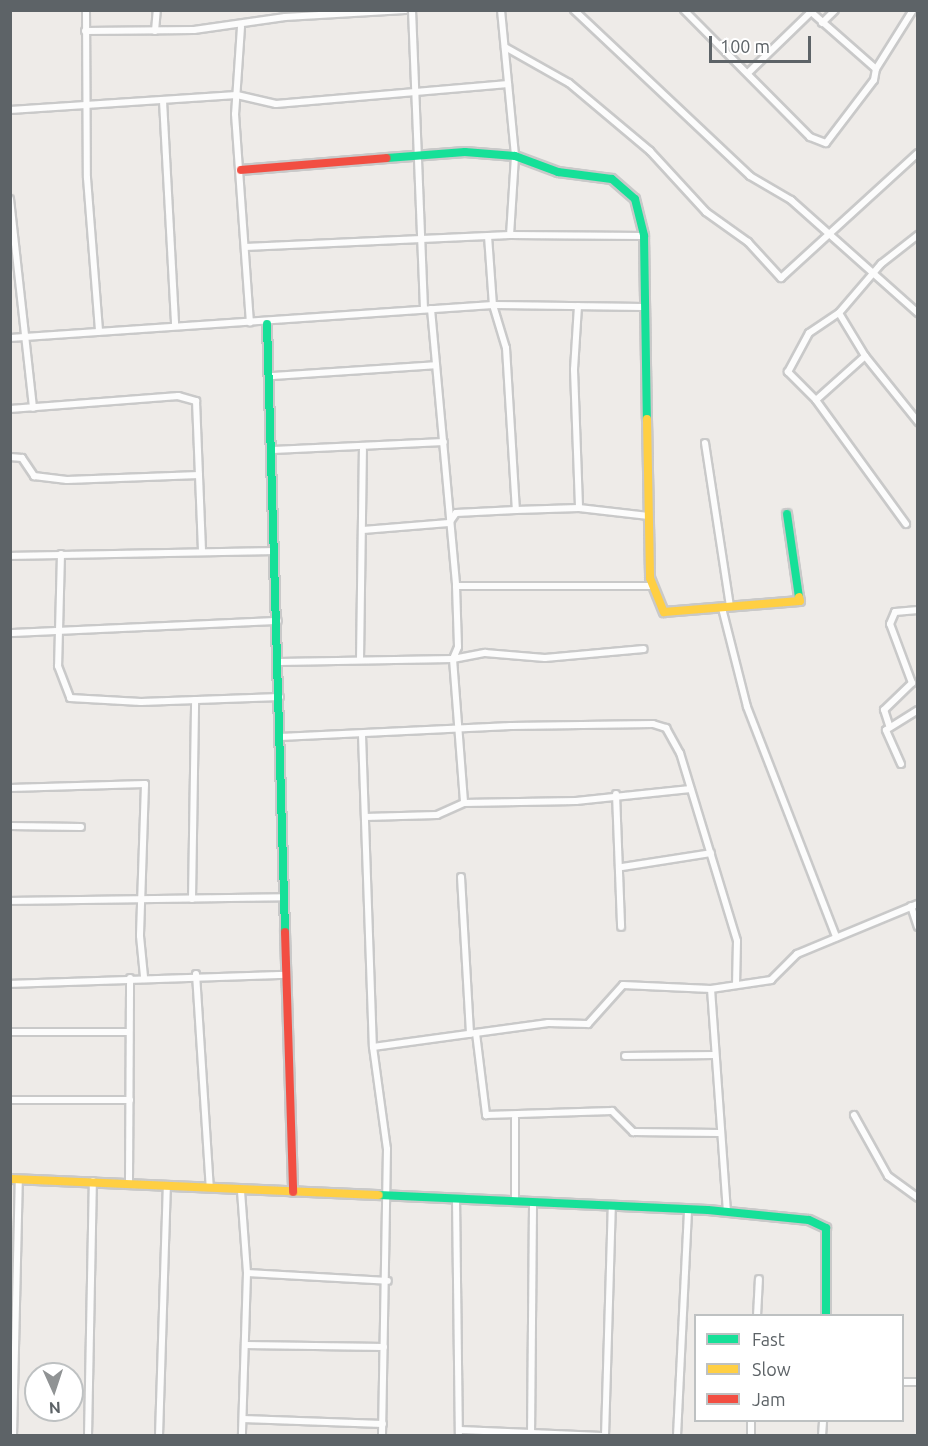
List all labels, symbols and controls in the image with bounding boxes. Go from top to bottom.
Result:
scale bar [712,24,814,62]
text: 100 m [720,36,770,56]
legend [694,1314,904,1422]
text: Fast [752,1329,785,1349]
text: Slow [752,1359,791,1379]
north arrow [24,1362,84,1422]
text: Jam [752,1389,786,1409]
text: N [48,1399,61,1417]

